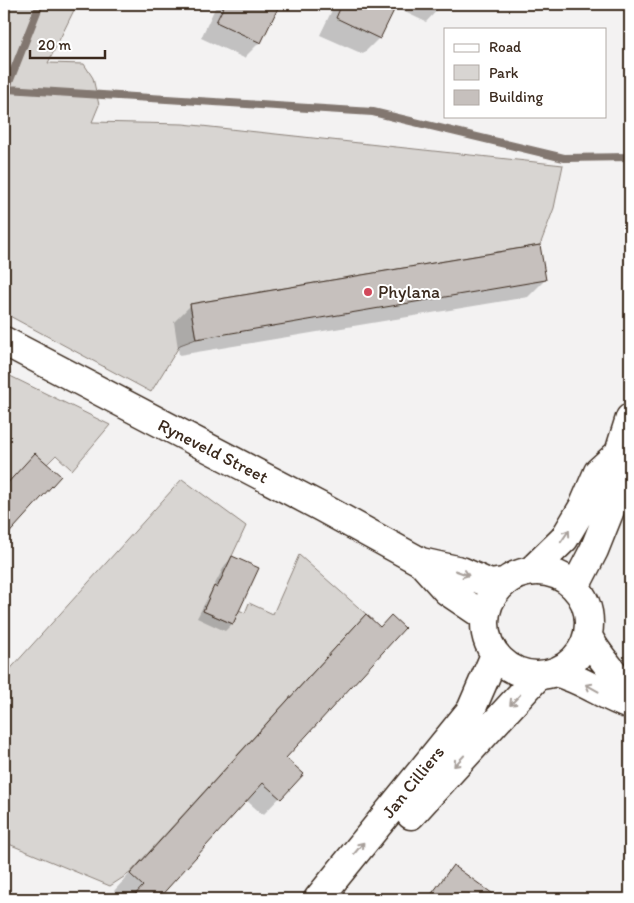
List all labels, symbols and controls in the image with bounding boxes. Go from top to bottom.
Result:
scale bar [30,28,105,60]
legend [444,28,606,118]
text: 20 m [38,36,72,54]
text: Road [489,38,522,56]
text: Park [489,64,519,82]
text: Building [489,88,543,106]
place label: Phylana [378,281,440,303]
marker: Phylana [362,286,374,298]
street label: Ryneveld Street [154,414,272,488]
one-way arrow [560,530,570,544]
one-way arrow [454,569,470,578]
one-way arrow [586,683,600,693]
one-way arrow [509,694,521,706]
street label: Jan Cilliers [377,741,449,823]
one-way arrow [453,754,464,767]
one-way arrow [353,841,365,854]

